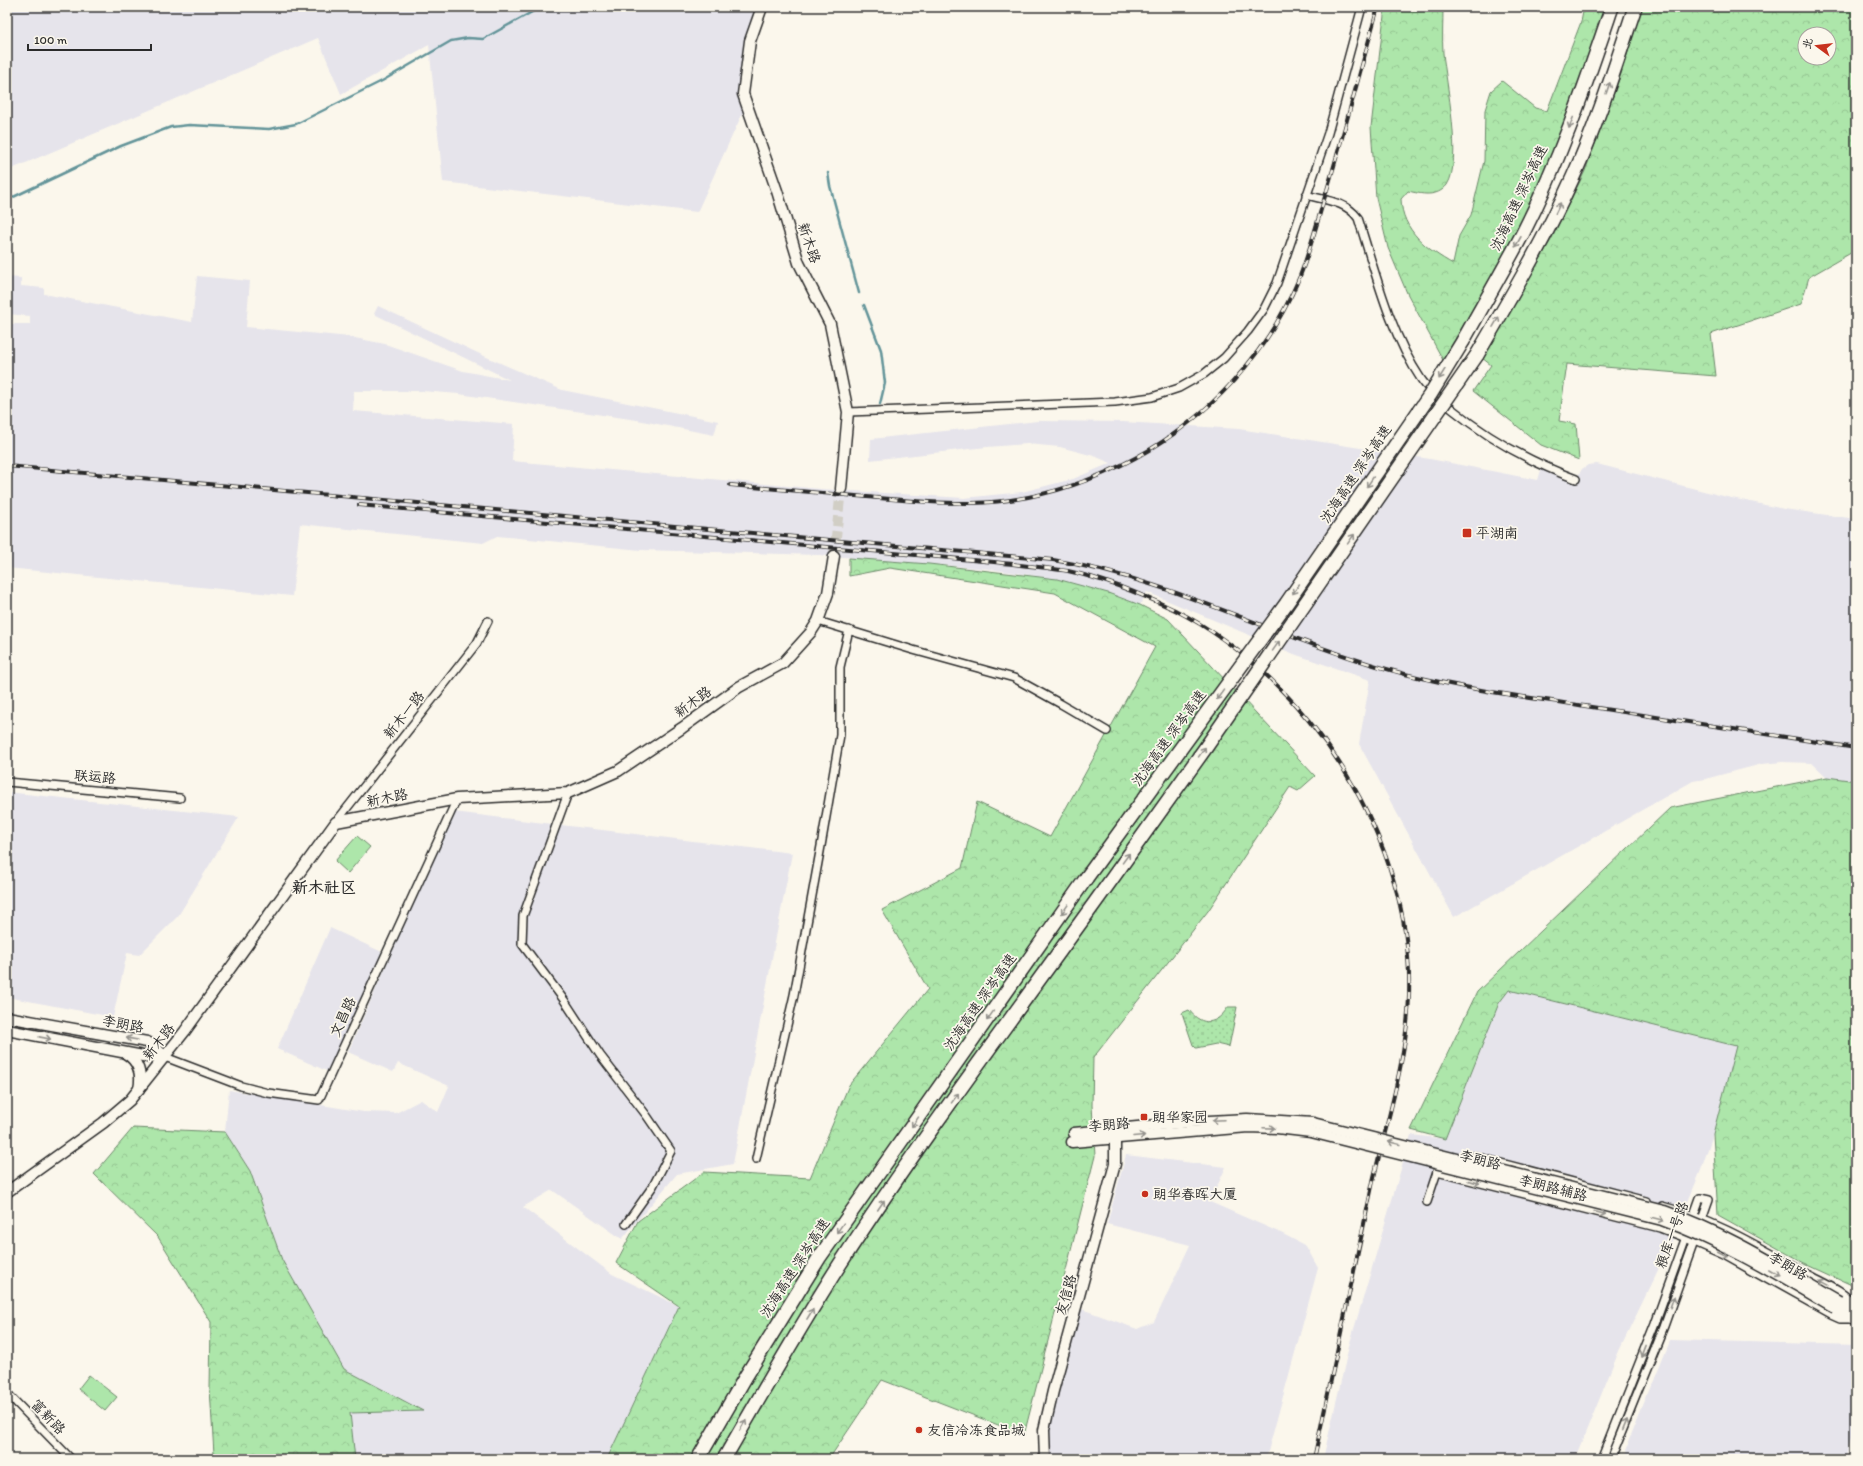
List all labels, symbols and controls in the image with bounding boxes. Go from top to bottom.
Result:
scale bar [28,26,151,52]
north arrow [1797,26,1837,66]
text: 100 m [34,33,67,47]
text: 北 [1800,37,1816,51]
one-way arrow [1605,81,1612,94]
one-way arrow [1566,116,1574,128]
street label: 沈海高速 深岑高速 [1487,142,1551,254]
one-way arrow [1555,202,1562,214]
street label: 新木路 [794,220,824,266]
one-way arrow [1514,236,1522,248]
one-way arrow [1493,316,1501,328]
one-way arrow [1438,368,1446,380]
street label: 沈海高速 深岑高速 [1317,422,1395,526]
one-way arrow [1366,476,1374,487]
place label: 平湖南 [1476,525,1518,542]
marker: 平湖南 [1461,527,1473,539]
one-way arrow [1347,534,1355,545]
one-way arrow [1292,584,1300,595]
one-way arrow [1272,641,1280,652]
street label: 新木路 [671,683,715,721]
street label: 沈海高速 深岑高速 [1128,686,1210,790]
street label: 新木一路 [380,688,428,742]
one-way arrow [1216,689,1224,700]
one-way arrow [1198,747,1206,758]
street label: 联运路 [73,767,117,787]
street label: 新木路 [365,786,409,810]
one-way arrow [1122,853,1130,864]
district label: 新木社区 [292,878,356,897]
one-way arrow [1060,904,1069,915]
street label: 沈海高速 深岑高速 [940,950,1020,1054]
street label: 文昌路 [326,994,360,1040]
one-way arrow [986,1010,994,1021]
street label: 李朗路 [101,1012,145,1036]
street label: 新木路 [139,1020,179,1064]
one-way arrow [38,1034,51,1042]
one-way arrow [126,1035,139,1043]
one-way arrow [951,1092,959,1103]
place label: 朗华家园 [1152,1109,1208,1126]
marker: 朗华家园 [1139,1112,1149,1122]
street label: 李朗路 [1087,1115,1131,1135]
one-way arrow [911,1116,919,1127]
one-way arrow [1212,1116,1225,1124]
one-way arrow [1262,1124,1275,1132]
one-way arrow [1132,1132,1145,1139]
one-way arrow [1388,1138,1401,1146]
street label: 李朗路 [1458,1147,1502,1173]
street label: 李朗路辅路 [1517,1171,1589,1205]
one-way arrow [1468,1178,1481,1186]
place label: 朗华春晖大厦 [1153,1186,1237,1203]
marker: 朗华春晖大厦 [1140,1189,1150,1199]
one-way arrow [877,1199,885,1210]
street label: 粮库一号路 [1652,1199,1692,1271]
one-way arrow [1594,1210,1607,1218]
street label: 沈海高速 深岑高速 [757,1215,833,1321]
one-way arrow [1651,1216,1664,1224]
one-way arrow [836,1222,844,1233]
street label: 李朗路 [1766,1248,1810,1284]
one-way arrow [1717,1252,1729,1259]
one-way arrow [1769,1271,1781,1279]
street label: 友信路 [1052,1272,1080,1318]
one-way arrow [1819,1279,1831,1287]
one-way arrow [1669,1295,1676,1308]
one-way arrow [807,1308,815,1320]
one-way arrow [1639,1346,1647,1358]
street label: 富新路 [27,1396,69,1438]
one-way arrow [1622,1417,1630,1429]
one-way arrow [740,1419,748,1431]
place label: 友信冷冻食品城 [927,1422,1025,1439]
marker: 友信冷冻食品城 [914,1425,924,1435]

